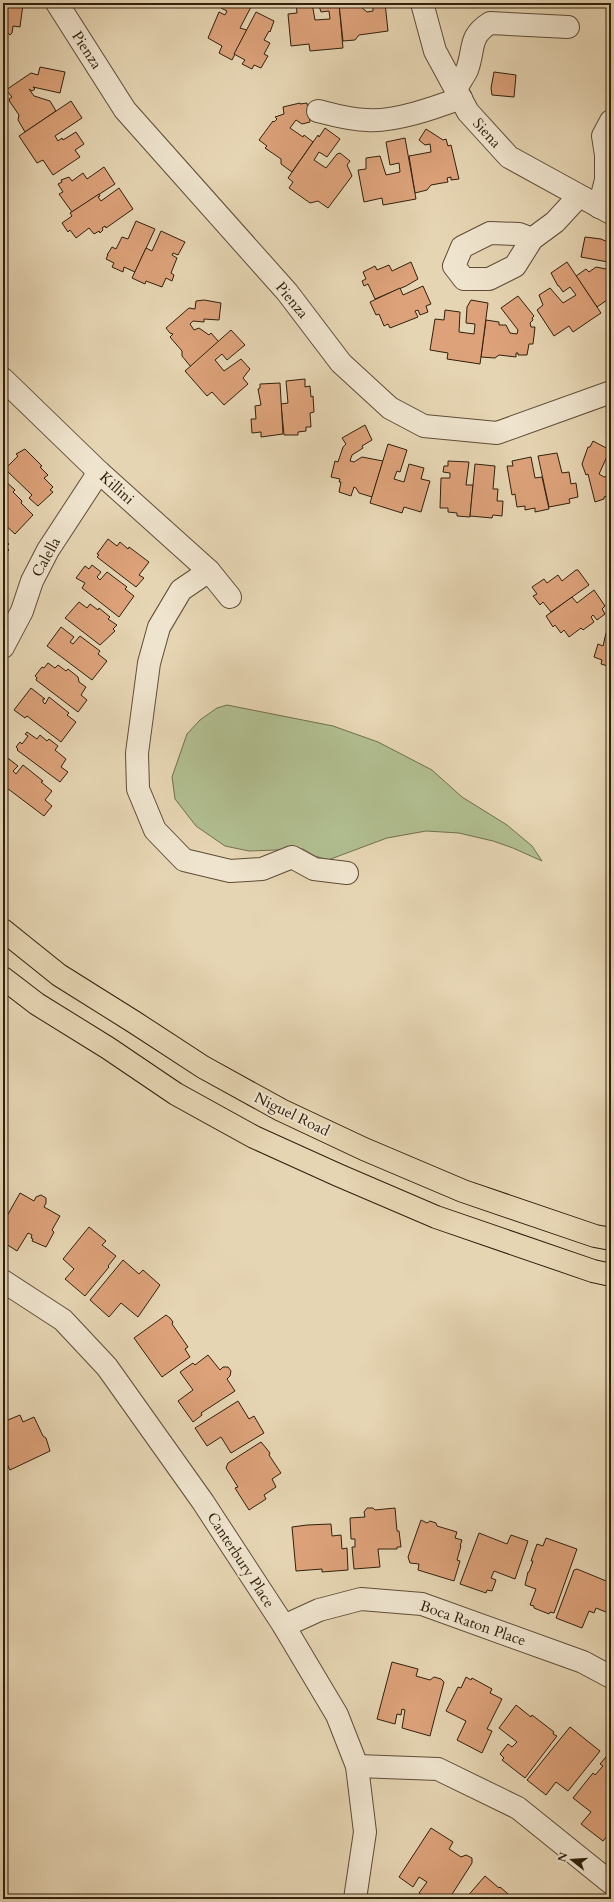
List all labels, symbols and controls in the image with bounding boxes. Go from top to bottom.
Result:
street label: Pienza [67,27,107,73]
street label: Siena [468,114,506,153]
street label: Pienza [271,278,313,323]
street label: Killini [95,467,139,509]
street label: Calella [27,533,65,581]
street label: Niguel Road [251,1087,333,1141]
street label: Canterbury Place [203,1508,279,1612]
street label: Boca Raton Place [417,1596,529,1651]
north arrow [552,1840,592,1880]
text: N [554,1850,572,1864]

